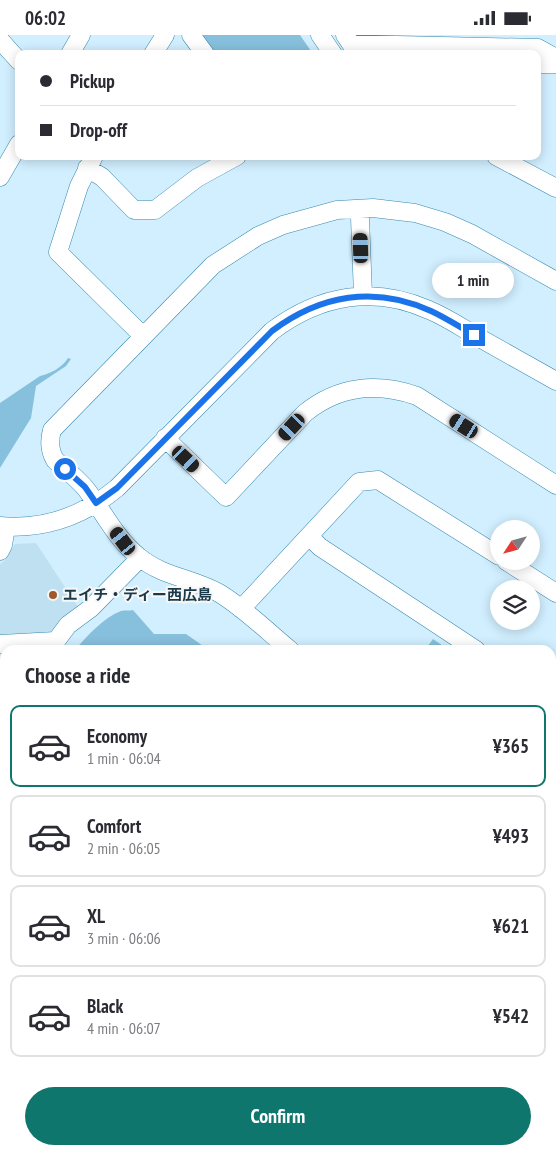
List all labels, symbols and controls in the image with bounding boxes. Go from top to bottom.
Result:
text: 06:02 [25,6,66,30]
text: Pickup [70,69,115,93]
text: Drop-off [70,118,127,142]
car [352,233,369,263]
callout: 1 min [433,263,515,297]
text: 1 min [457,270,489,290]
route end [463,324,485,346]
car [276,411,307,443]
car [447,412,480,440]
car [169,443,202,475]
route start [54,458,76,480]
north arrow [490,520,540,570]
map controls [490,520,540,630]
car [107,525,138,557]
button: layers [490,580,540,630]
place label: エイチ・ディー西広島 [63,585,212,604]
marker: エイチ・ディー西広島 [47,589,59,601]
text: Choose a ride [25,661,130,689]
icon: car [27,724,72,769]
text: Economy [87,724,147,748]
text: ¥365 [493,734,529,758]
text: 1 min · 06:04 [87,748,161,768]
icon: car [27,814,72,859]
text: Comfort [87,814,141,838]
text: ¥493 [493,824,529,848]
text: 2 min · 06:05 [87,838,161,858]
icon: car [27,904,72,949]
text: XL [87,904,105,928]
text: ¥621 [493,914,529,938]
text: 3 min · 06:06 [87,928,161,948]
icon: car [27,994,72,1039]
text: Black [87,994,123,1018]
text: ¥542 [493,1004,529,1028]
text: 4 min · 06:07 [87,1018,161,1038]
button: Confirm [25,1087,531,1145]

